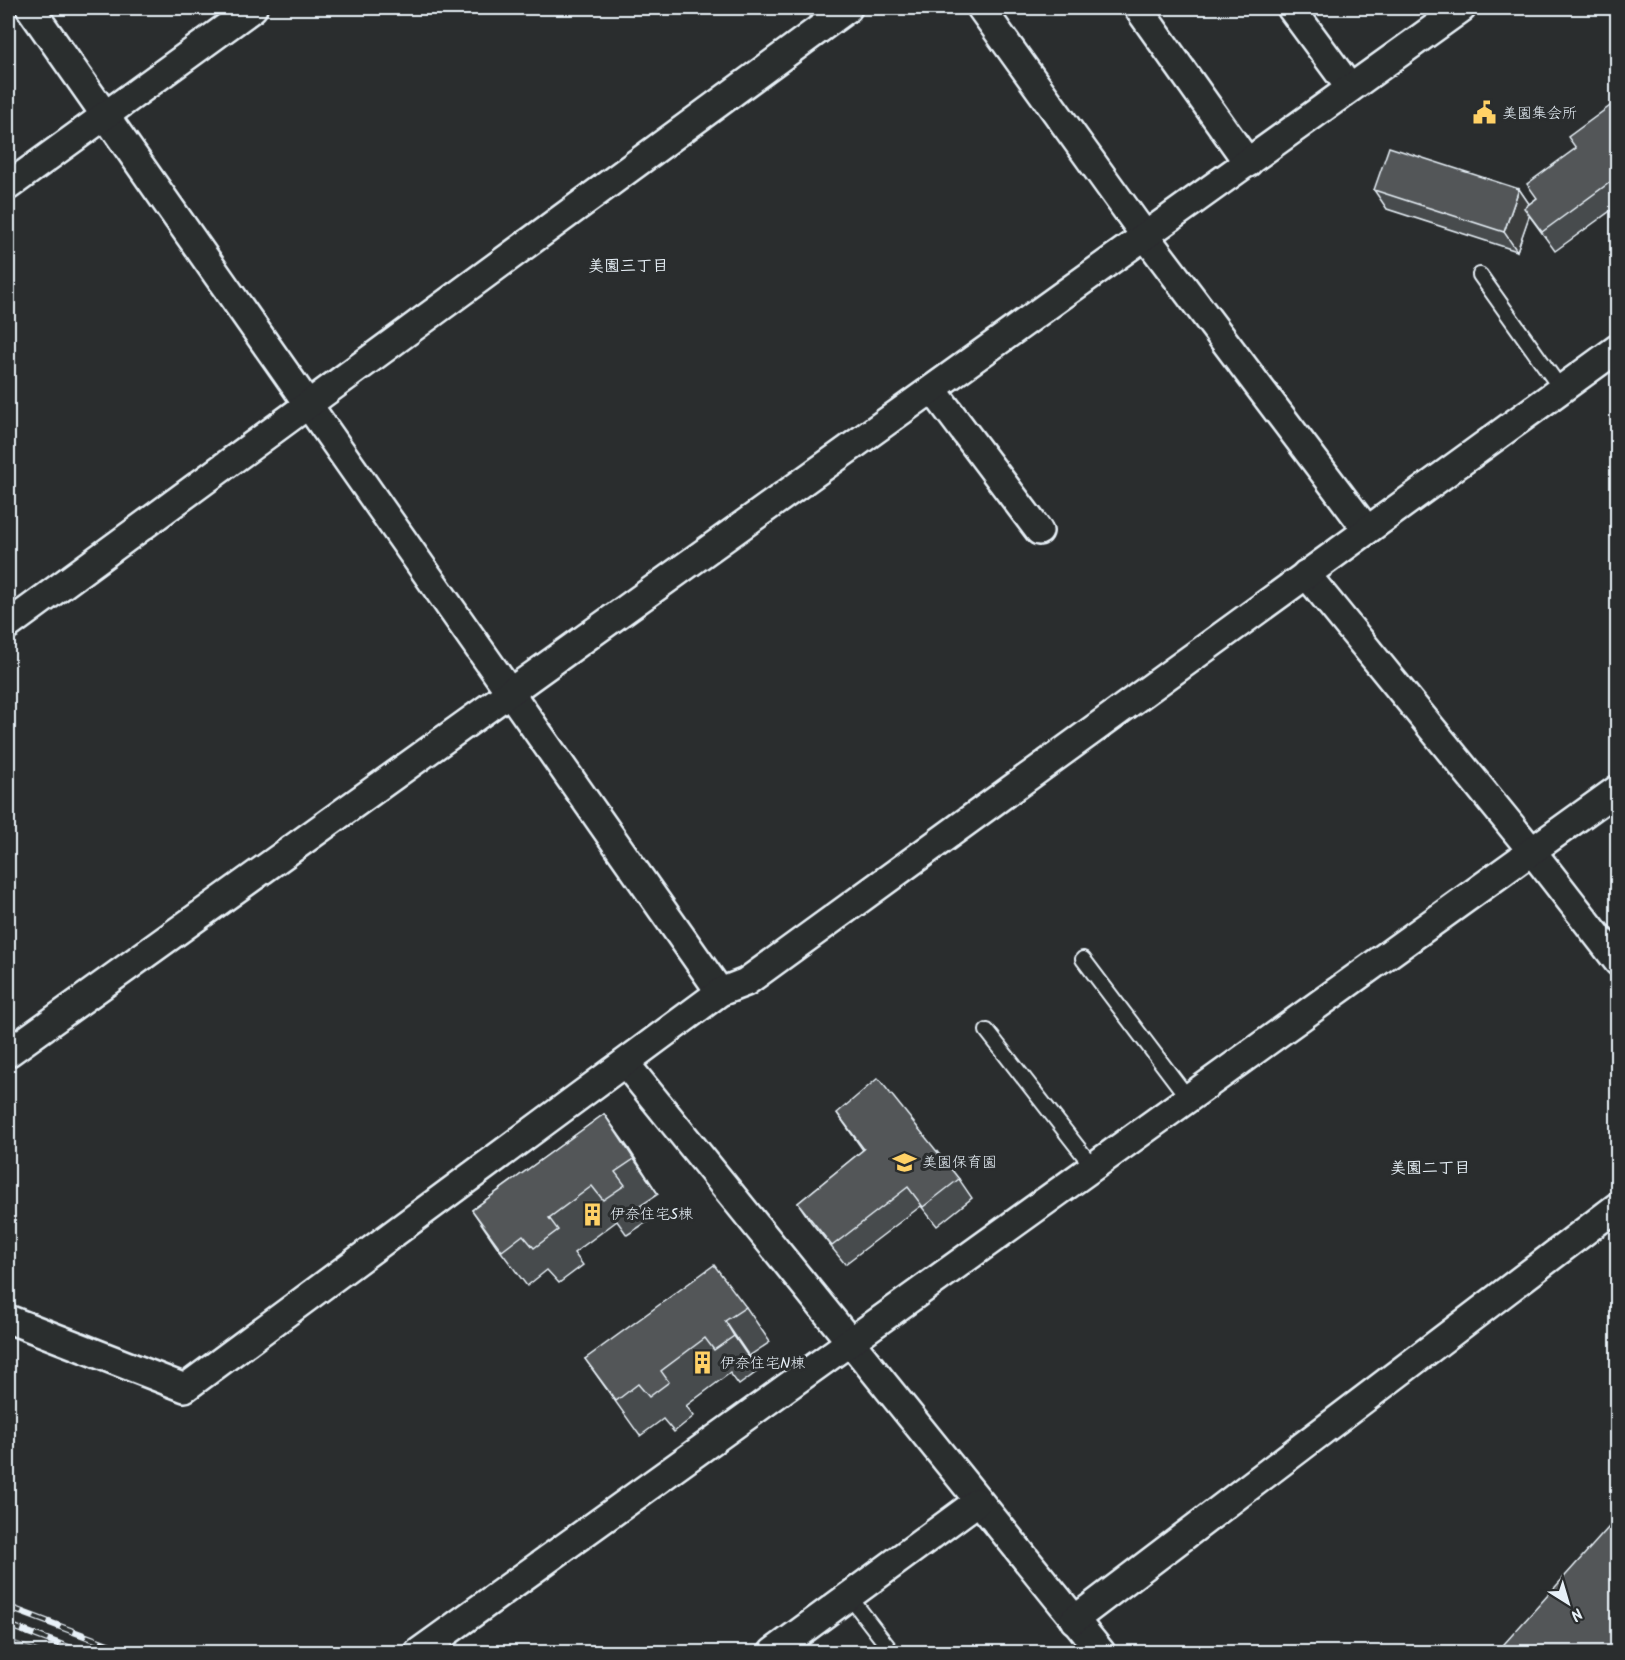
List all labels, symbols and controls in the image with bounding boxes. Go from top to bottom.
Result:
public building icon: 美園集会所 [1471,100,1497,126]
place label: 美園集会所 [1502,102,1577,126]
district label: 美園三丁目 [588,254,668,279]
school or university icon: 美園保育園 [891,1149,917,1175]
place label: 美園保育園 [922,1151,997,1175]
district label: 美園二丁目 [1390,1156,1470,1181]
building icon: 伊奈住宅S棟 [579,1201,605,1227]
place label: 伊奈住宅S棟 [610,1203,693,1227]
building icon: 伊奈住宅N棟 [689,1350,715,1376]
place label: 伊奈住宅N棟 [720,1352,805,1376]
north arrow [1538,1573,1598,1633]
text: N [1565,1601,1588,1627]

